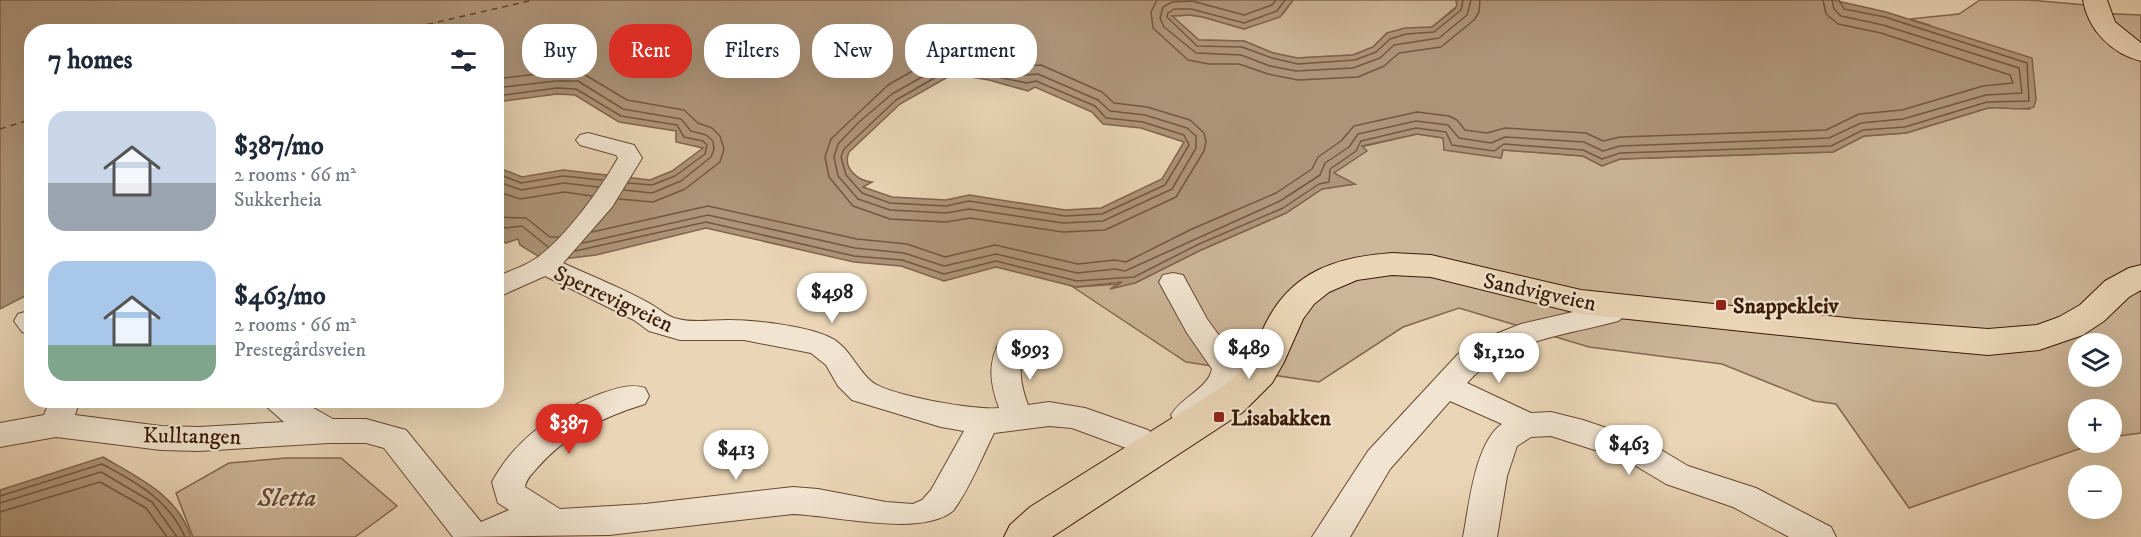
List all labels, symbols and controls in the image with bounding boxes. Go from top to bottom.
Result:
chip: Buy [522,24,597,78]
chip: Rent [609,24,692,78]
chip: Filters [704,24,800,78]
chip: New [812,24,893,78]
chip: Apartment [905,24,1037,78]
text: 7 homes [48,44,132,77]
icon: filters [447,44,480,77]
text: $387/mo [234,130,324,163]
icon: home [96,135,168,207]
text: 2 rooms · 66 m² [234,163,356,188]
text: Sukkerheia [234,188,322,213]
street label: Sperrevigveien [549,260,678,339]
street label: Sandvigveien [1481,267,1599,318]
pin: $498 [796,273,868,324]
text: $463/mo [234,280,326,313]
text: $498 [811,280,853,305]
icon: home [96,285,168,357]
place label: Snappekleiv [1733,293,1840,320]
marker: Snappekleiv [1714,298,1728,312]
text: 2 rooms · 66 m² [234,313,356,338]
pin: $489 [1213,329,1285,380]
pin: $993 [994,330,1066,381]
pin: $1,120 [1450,333,1548,384]
map controls [2068,333,2122,519]
button: layers [2068,333,2122,387]
text: $489 [1228,336,1270,361]
text: $993 [1011,337,1049,362]
text: Prestegårdsveien [234,338,366,363]
text: $1,120 [1473,340,1525,365]
button: + [2068,399,2122,453]
pin: $387 [533,404,605,455]
place label: Lisabakken [1231,405,1332,432]
marker: Lisabakken [1212,410,1226,424]
text: $387 [550,411,588,436]
street label: Kulltangen [143,422,242,451]
pin: $463 [1593,425,1665,476]
pin: $413 [700,430,772,481]
text: $463 [1609,432,1649,457]
text: $413 [717,437,755,462]
button: − [2068,465,2122,519]
park label: Sletta [257,481,317,515]

